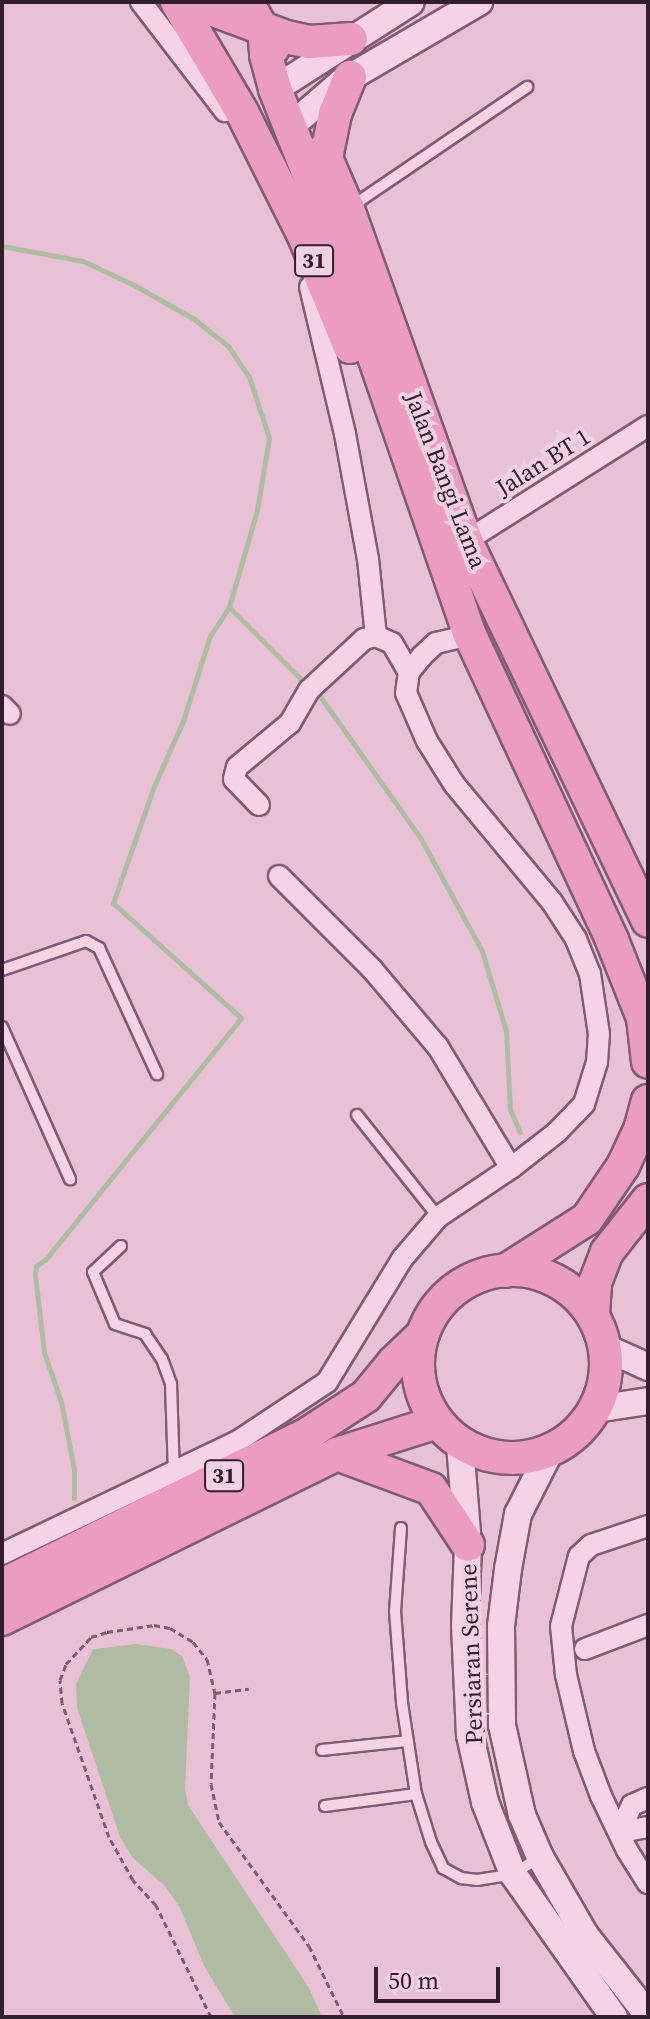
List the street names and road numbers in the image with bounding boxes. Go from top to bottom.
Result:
road number: 31 [294,243,334,279]
street label: Jalan Bangi Lama [399,388,493,572]
street label: Jalan BT 1 [490,422,596,502]
road number: 31 [204,1458,244,1494]
street label: Persiaran Serene [453,1563,489,1745]

